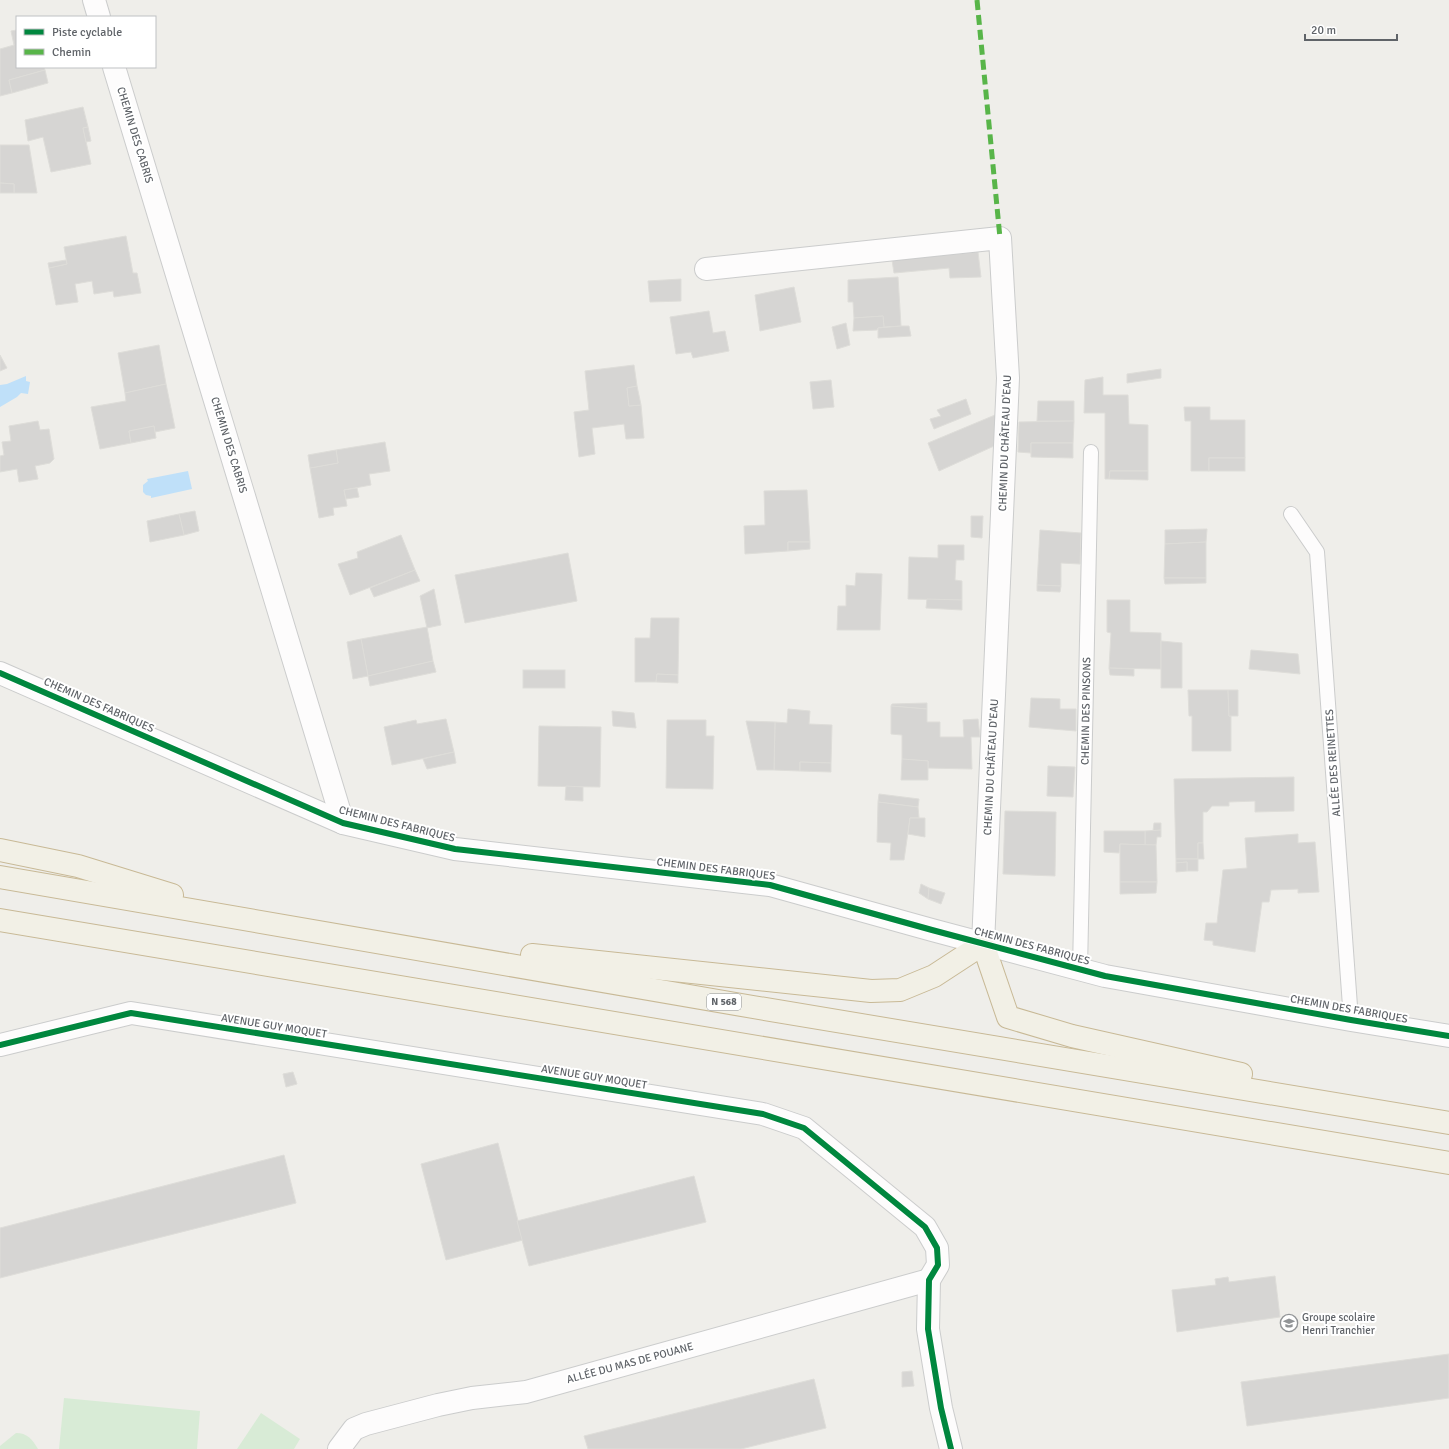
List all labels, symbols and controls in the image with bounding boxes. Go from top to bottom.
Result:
legend [16,16,156,68]
scale bar [1305,16,1397,42]
text: 20 m [1311,23,1336,38]
text: Piste cyclable [52,25,122,40]
text: Chemin [52,45,91,60]
street label: CHEMIN DES CABRIS [114,85,156,185]
street label: CHEMIN DU CHÂTEAU D'EAU [995,374,1014,512]
street label: CHEMIN DES CABRIS [208,395,250,495]
street label: CHEMIN DES PINSONS [1079,657,1093,765]
street label: CHEMIN DES FABRIQUES [42,675,156,735]
street label: CHEMIN DU CHÂTEAU D'EAU [980,698,1001,836]
street label: ALLÉE DES REINETTES [1322,709,1343,817]
street label: CHEMIN DES FABRIQUES [338,803,456,845]
street label: CHEMIN DES FABRIQUES [656,855,776,883]
street label: CHEMIN DES FABRIQUES [973,924,1091,968]
street label: CHEMIN DES FABRIQUES [1289,992,1409,1026]
road number: N 568 [707,994,741,1010]
street label: AVENUE GUY MOQUET [220,1011,328,1041]
street label: AVENUE GUY MOQUET [540,1062,648,1092]
place label: Groupe scolaire Henri Tranchier [1302,1311,1375,1337]
school or university icon: Groupe scolaire Henri Tranchier [1279,1313,1299,1333]
street label: ALLÉE DU MAS DE POUANE [565,1339,695,1386]

